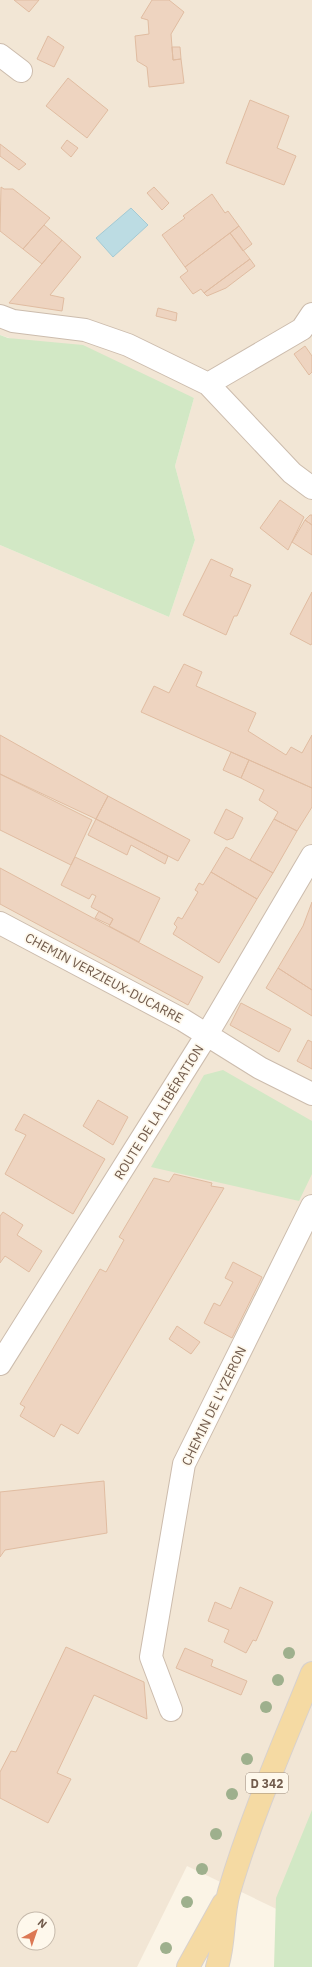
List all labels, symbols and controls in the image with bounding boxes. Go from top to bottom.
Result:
street label: CHEMIN VERZIEUX-DUCARRE [22,929,186,1027]
street label: ROUTE DE LA LIBÉRATION [110,1041,208,1183]
street label: CHEMIN DE L'YZERON [178,1344,250,1468]
road number: D 342 [246,1773,288,1793]
north arrow [16,1911,56,1951]
text: N [35,1915,50,1931]

